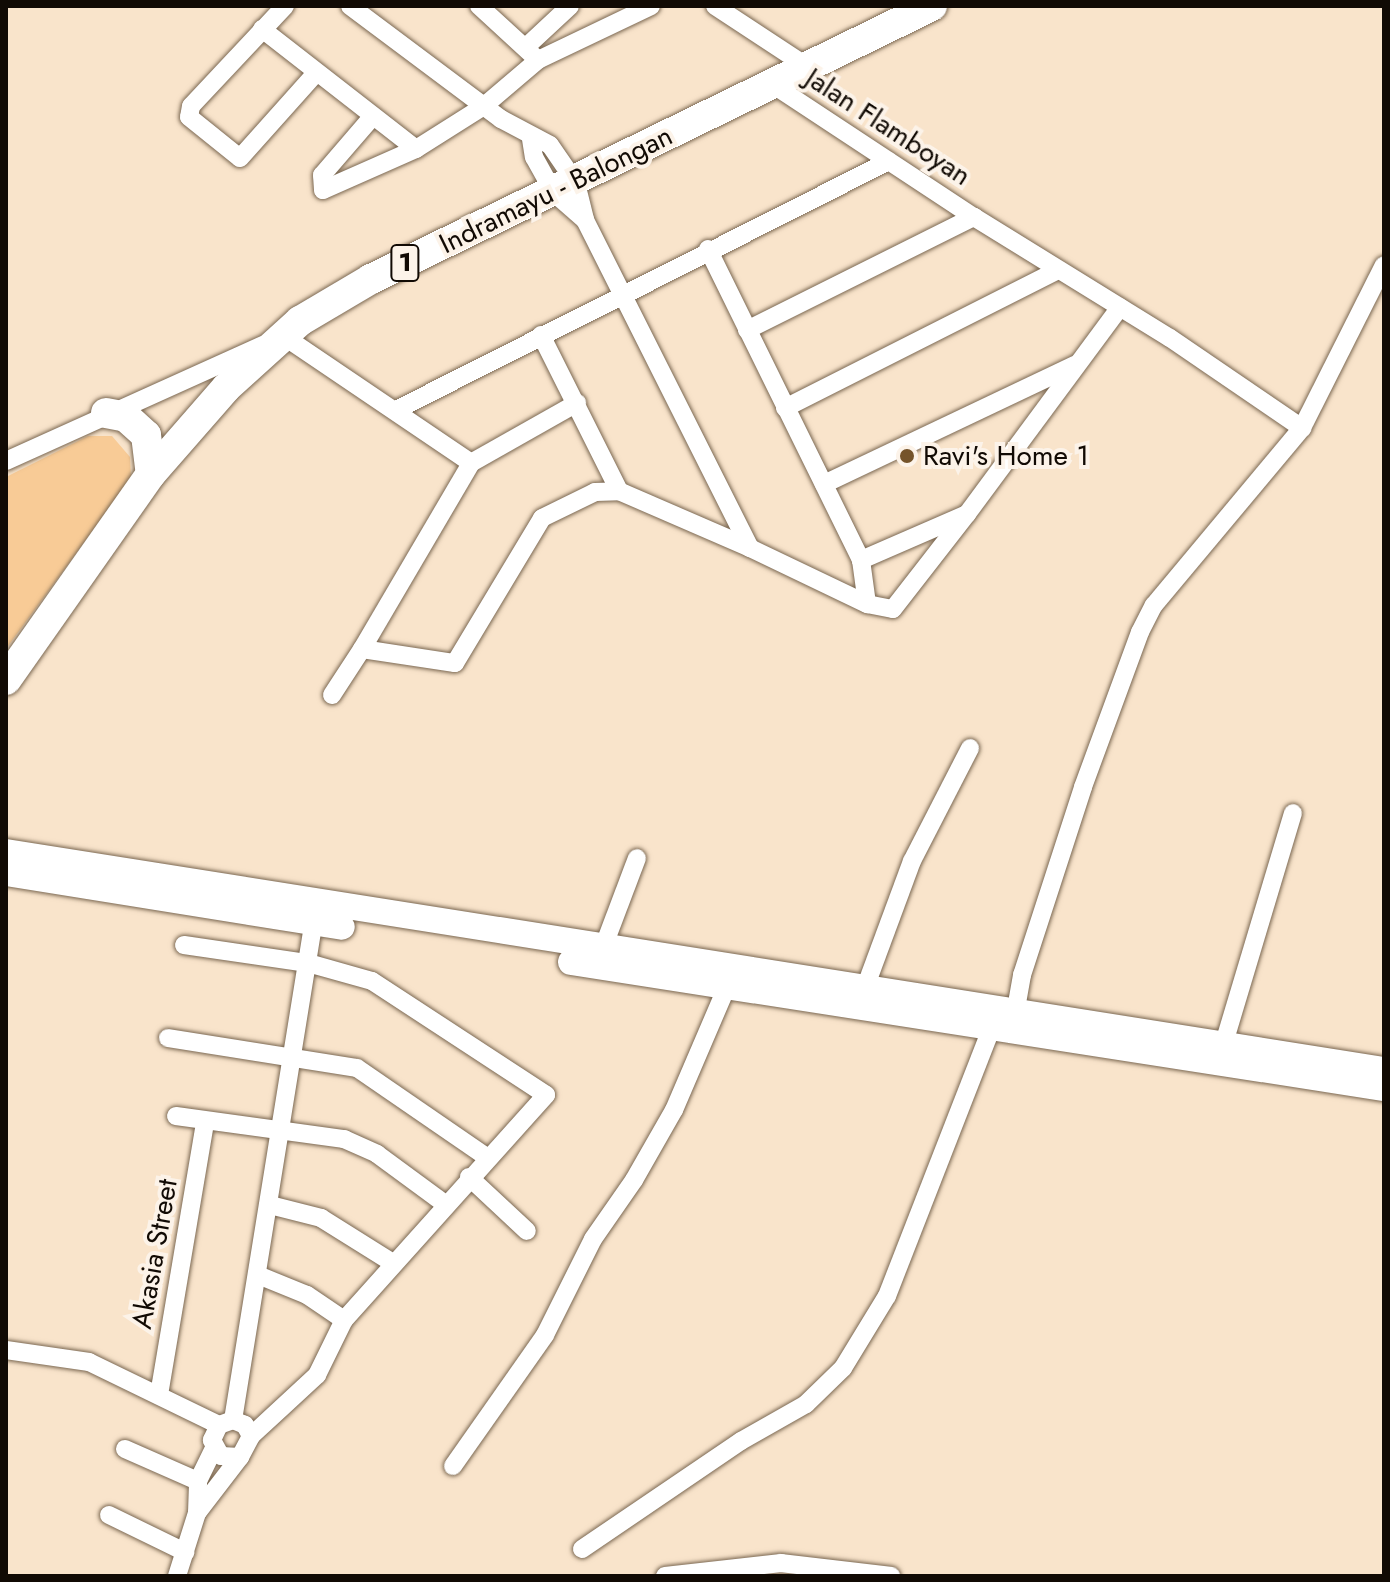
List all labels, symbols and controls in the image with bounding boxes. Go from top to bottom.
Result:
street label: Jalan Flamboyan [799,61,977,193]
street label: Indramayu - Balongan [434,119,678,261]
road number: 1 [389,241,421,285]
place label: Ravi's Home 1 [923,439,1089,473]
marker: Ravi's Home 1 [898,447,916,465]
street label: Akasia Street [125,1176,185,1332]

